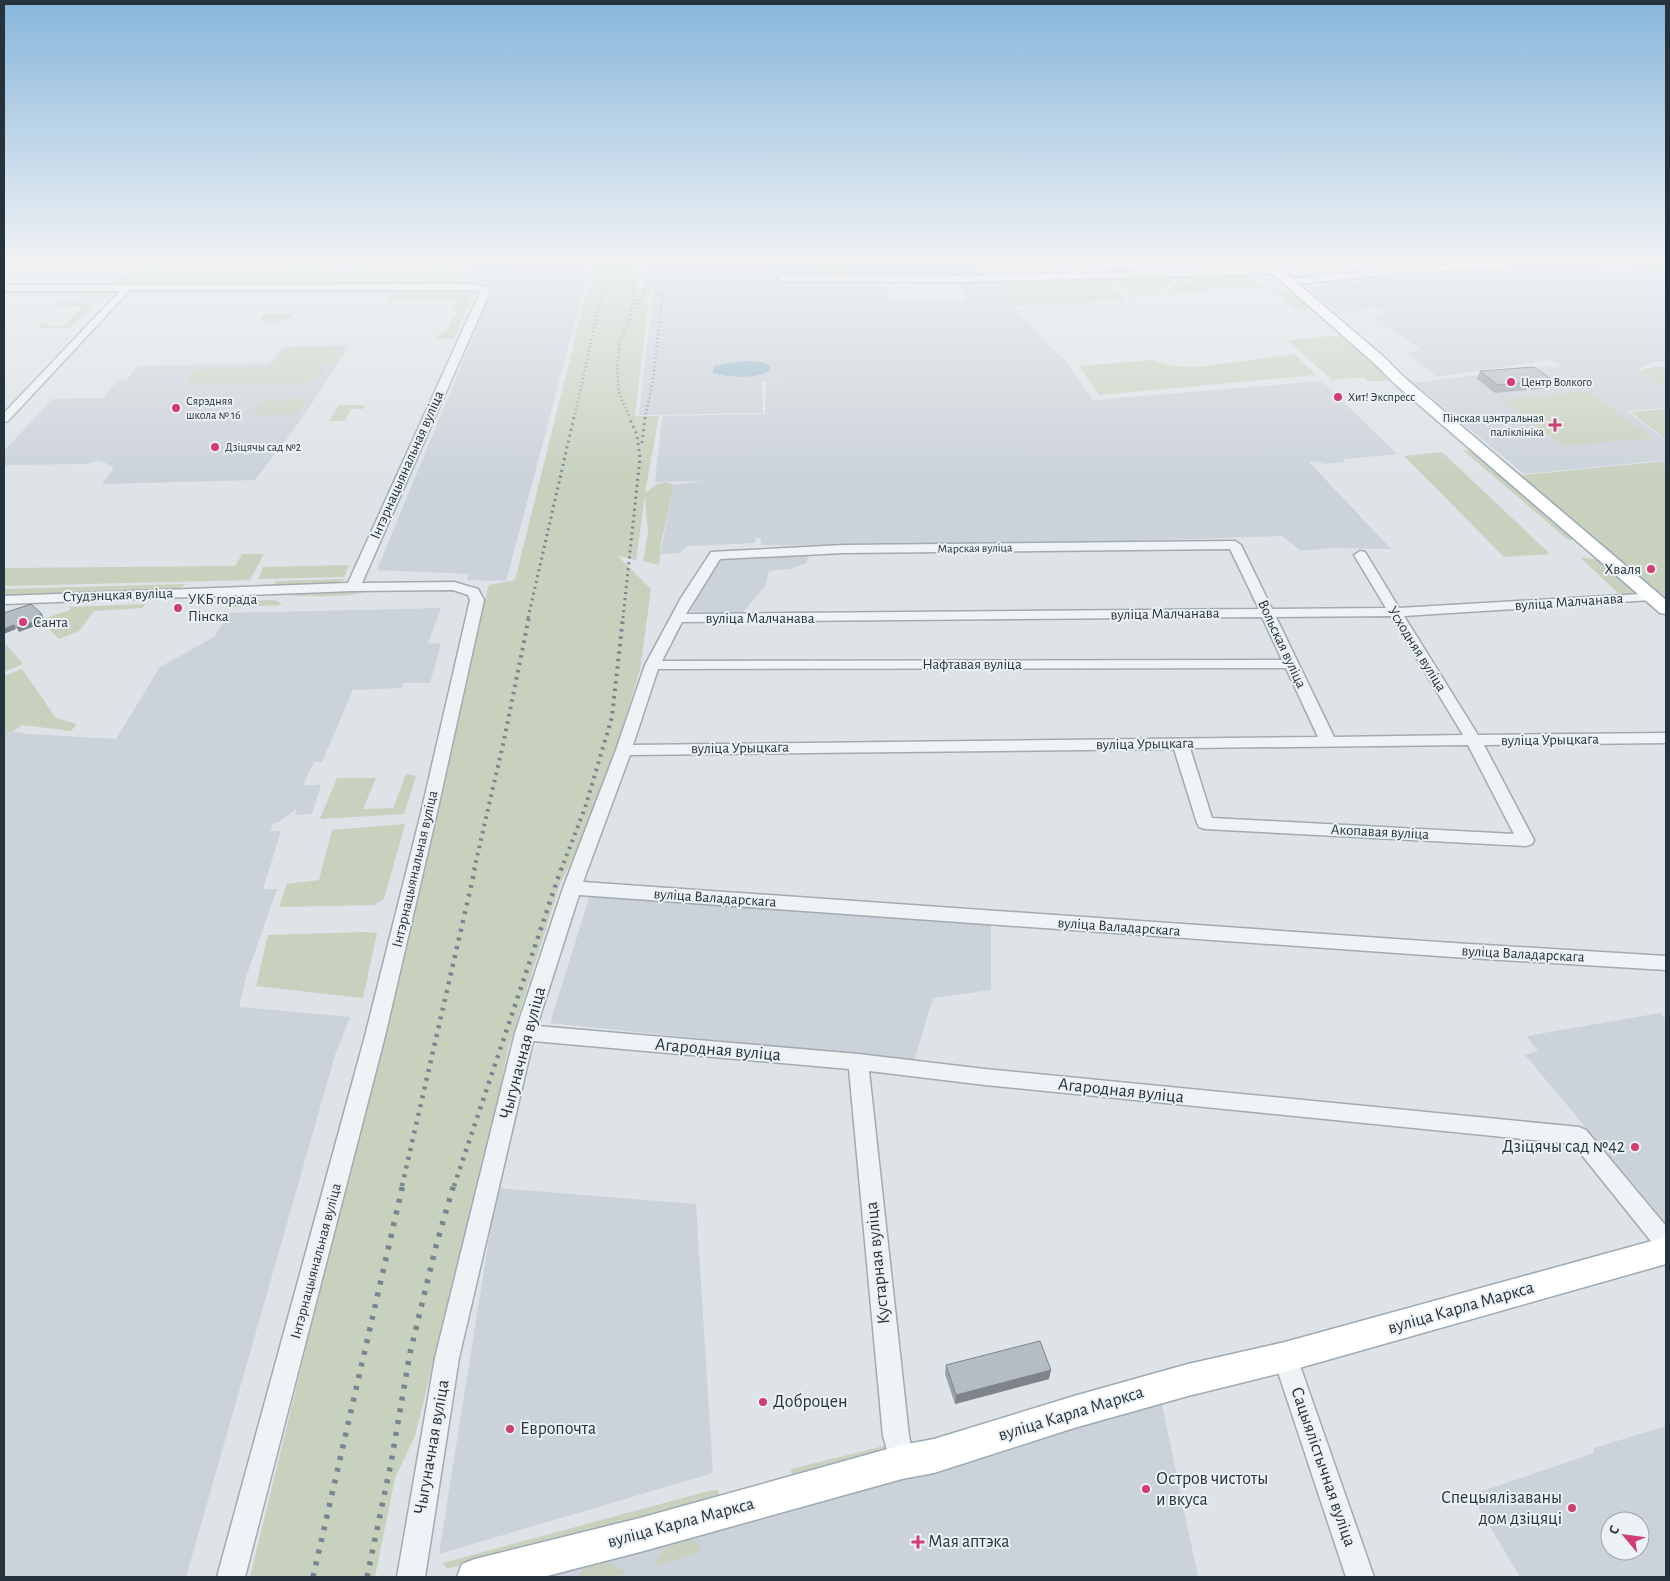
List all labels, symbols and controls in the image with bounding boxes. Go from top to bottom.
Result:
marker: Центр Волкого [1505,376,1517,388]
place label: Центр Волкого [1521,376,1592,388]
street label: Інтэрнацыянальная вуліца [367,388,447,541]
marker: Хит! Экспресс [1332,391,1344,403]
place label: Хит! Экспресс [1348,391,1415,403]
place label: Сярэдняя школа № 16 [186,395,241,421]
marker: Сярэдняя школа № 16 [170,402,182,414]
place label: Пінская цэнтральная паліклініка [1442,412,1545,438]
marker: Пінская цэнтральная паліклініка [1548,418,1562,432]
marker: Дзіцячы сад №2 [209,441,221,453]
place label: Дзіцячы сад №2 [225,441,302,453]
street label: Марская вуліца [937,541,1013,556]
place label: Хваля [1605,562,1641,577]
marker: Хваля [1645,563,1657,575]
street label: Студэнцкая вуліца [63,586,174,604]
street label: вуліца Малчанава [1514,591,1624,613]
place label: УКБ горада Пінска [188,592,257,624]
street label: Вольская вуліца [1255,597,1309,691]
marker: УКБ горада Пінска [172,602,184,614]
street label: Усходняя вуліца [1385,604,1449,694]
street label: вуліца Малчанава [1110,606,1220,622]
street label: вуліца Малчанава [705,611,815,626]
place label: Санта [33,615,68,630]
marker: Санта [17,616,29,628]
street label: Нафтавая вуліца [922,657,1022,672]
street label: вуліца Урыцкага [1501,732,1599,748]
street label: вуліца Урыцкага [1096,736,1194,752]
street label: вуліца Урыцкага [691,740,789,756]
street label: Інтэрнацыянальная вуліца [390,789,440,949]
street label: Акопавая вуліца [1330,822,1430,842]
street label: вуліца Валадарскага [653,886,777,910]
street label: вуліца Валадарскага [1057,915,1181,939]
street label: вуліца Валадарскага [1461,943,1585,965]
street label: Чыгуначная вуліца [497,985,549,1121]
street label: Агародная вуліца [654,1036,782,1064]
street label: Агародная вуліца [1057,1075,1185,1107]
place label: Дзіцячы сад №42 [1502,1138,1625,1156]
marker: Дзіцячы сад №42 [1629,1141,1641,1153]
street label: Інтэрнацыянальная вуліца [288,1181,344,1340]
street label: Кустарная вуліца [863,1201,893,1325]
street label: вуліца Карла Маркса [1386,1279,1536,1337]
street label: Чыгуначная вуліца [411,1378,453,1516]
street label: вуліца Карла Маркса [996,1383,1146,1445]
street label: Сацыялістычная вуліца [1287,1385,1359,1549]
place label: Доброцен [773,1392,848,1411]
marker: Доброцен [757,1396,769,1408]
place label: Европочта [520,1420,596,1438]
marker: Европочта [504,1423,516,1435]
place label: Остров чистоты и вкуса [1156,1470,1268,1509]
marker: Остров чистоты и вкуса [1140,1483,1152,1495]
place label: Спецыялізаваны дом дзіцяці [1441,1489,1562,1528]
street label: вуліца Карла Маркса [606,1495,756,1551]
marker: Спецыялізаваны дом дзіцяці [1566,1502,1578,1514]
north arrow [1600,1511,1650,1561]
text: С [1607,1523,1623,1537]
place label: Мая аптэка [928,1533,1009,1551]
marker: Мая аптэка [912,1536,924,1548]

